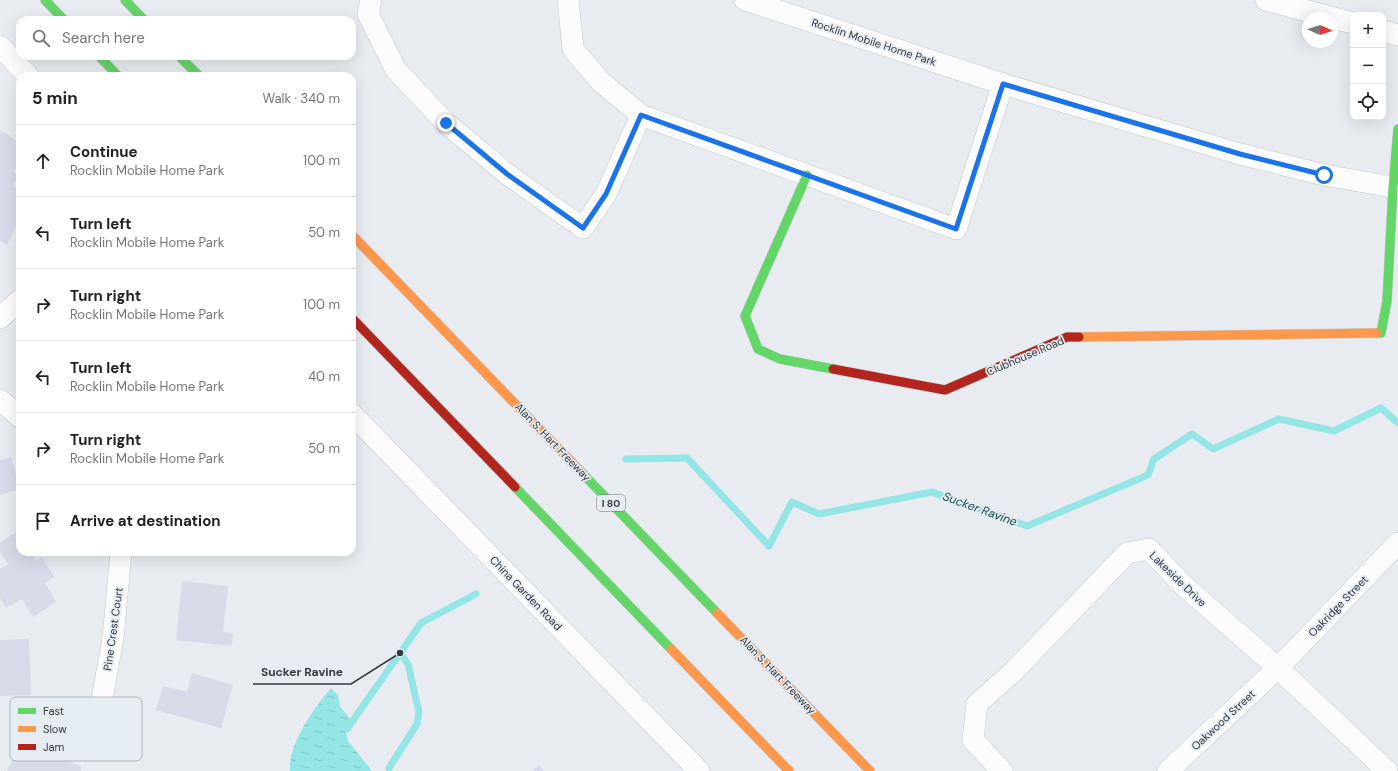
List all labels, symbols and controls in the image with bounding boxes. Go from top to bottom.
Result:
north arrow [1302,12,1338,48]
map controls [1350,12,1386,120]
button: + [1350,12,1386,48]
street label: Rocklin Mobile Home Park [810,15,939,69]
search box [16,16,356,60]
icon: search [30,27,52,49]
text: Search here [62,28,145,48]
button: − [1350,48,1386,84]
button: locate [1350,84,1386,120]
text: 5 min [32,87,78,109]
text: Walk · 340 m [263,90,340,107]
route end [437,114,455,132]
text: Continue [70,142,138,162]
icon: ahead [32,150,54,172]
text: 100 m [303,152,340,169]
text: Rocklin Mobile Home Park [70,162,224,179]
route start [1315,166,1333,184]
text: Turn left [70,214,131,234]
icon: left [32,222,54,244]
text: 50 m [308,224,340,241]
text: Rocklin Mobile Home Park [70,234,224,251]
text: Turn right [70,286,141,306]
icon: right [32,294,54,316]
text: 100 m [303,296,340,313]
text: Rocklin Mobile Home Park [70,306,224,323]
street label: Clubhouse Road [984,333,1066,379]
text: Turn left [70,358,131,378]
icon: left [32,366,54,388]
text: 40 m [308,368,340,385]
text: Rocklin Mobile Home Park [70,378,224,395]
street label: Alan S. Hart Freeway [512,400,594,484]
text: Turn right [70,430,141,450]
icon: right [32,438,54,460]
text: 50 m [308,440,340,457]
text: Rocklin Mobile Home Park [70,450,224,467]
water label: Sucker Ravine [941,488,1019,530]
road number: I 80 [597,495,625,511]
icon: arrive [32,510,54,532]
text: Arrive at destination [70,511,221,531]
street label: Lakeside Drive [1147,548,1209,610]
street label: China Garden Road [487,553,565,633]
street label: Oakridge Street [1305,572,1371,640]
street label: Pine Crest Court [100,586,126,672]
street label: Alan S. Hart Freeway [737,633,819,717]
callout: Sucker Ravine [253,660,351,684]
text: Sucker Ravine [261,664,343,680]
street label: Oakwood Street [1188,687,1258,753]
legend [10,697,142,761]
text: Fast [43,704,64,718]
text: Slow [43,722,67,736]
text: Jam [43,740,64,754]

